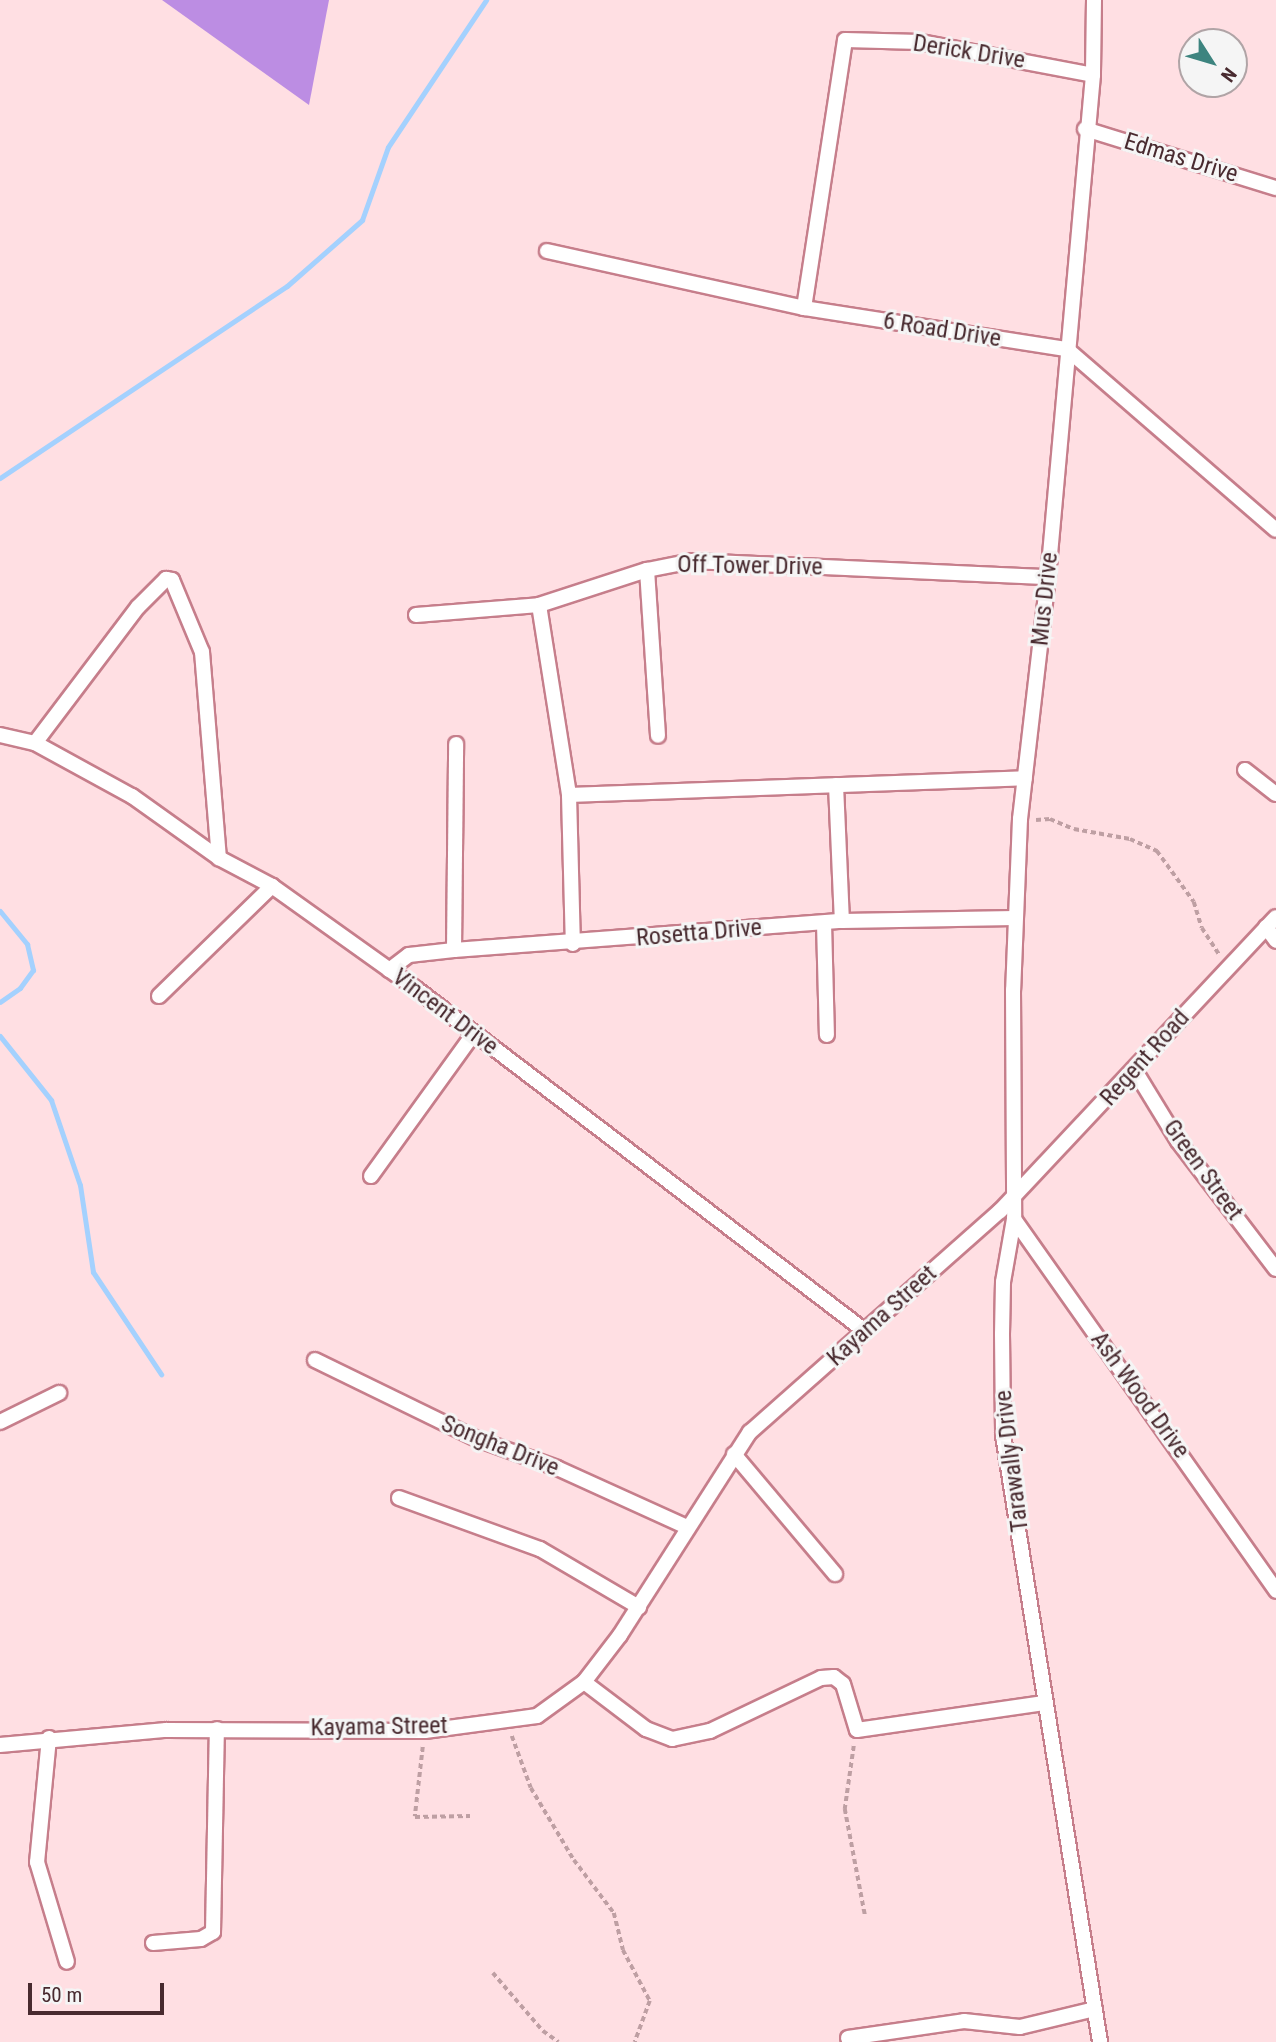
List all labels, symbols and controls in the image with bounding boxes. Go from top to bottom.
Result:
north arrow [1178,28,1248,98]
street label: Derick Drive [911,29,1027,75]
text: N [1216,63,1241,86]
street label: Edmas Drive [1121,127,1241,189]
street label: 6 Road Drive [881,306,1003,354]
street label: Off Tower Drive [677,550,823,582]
street label: Mus Drive [1026,551,1064,647]
street label: Rosetta Drive [635,913,763,953]
street label: Vincent Drive [386,963,504,1061]
street label: Regent Road [1094,1004,1196,1112]
street label: Green Street [1157,1114,1249,1226]
street label: Kayama Street [821,1259,943,1373]
street label: Ash Wood Drive [1085,1326,1195,1464]
street label: Tarawally Drive [989,1389,1035,1533]
street label: Songha Drive [437,1409,563,1483]
street label: Kayama Street [310,1711,448,1743]
scale bar [32,1968,168,2012]
text: 50 m [41,1983,82,2007]

